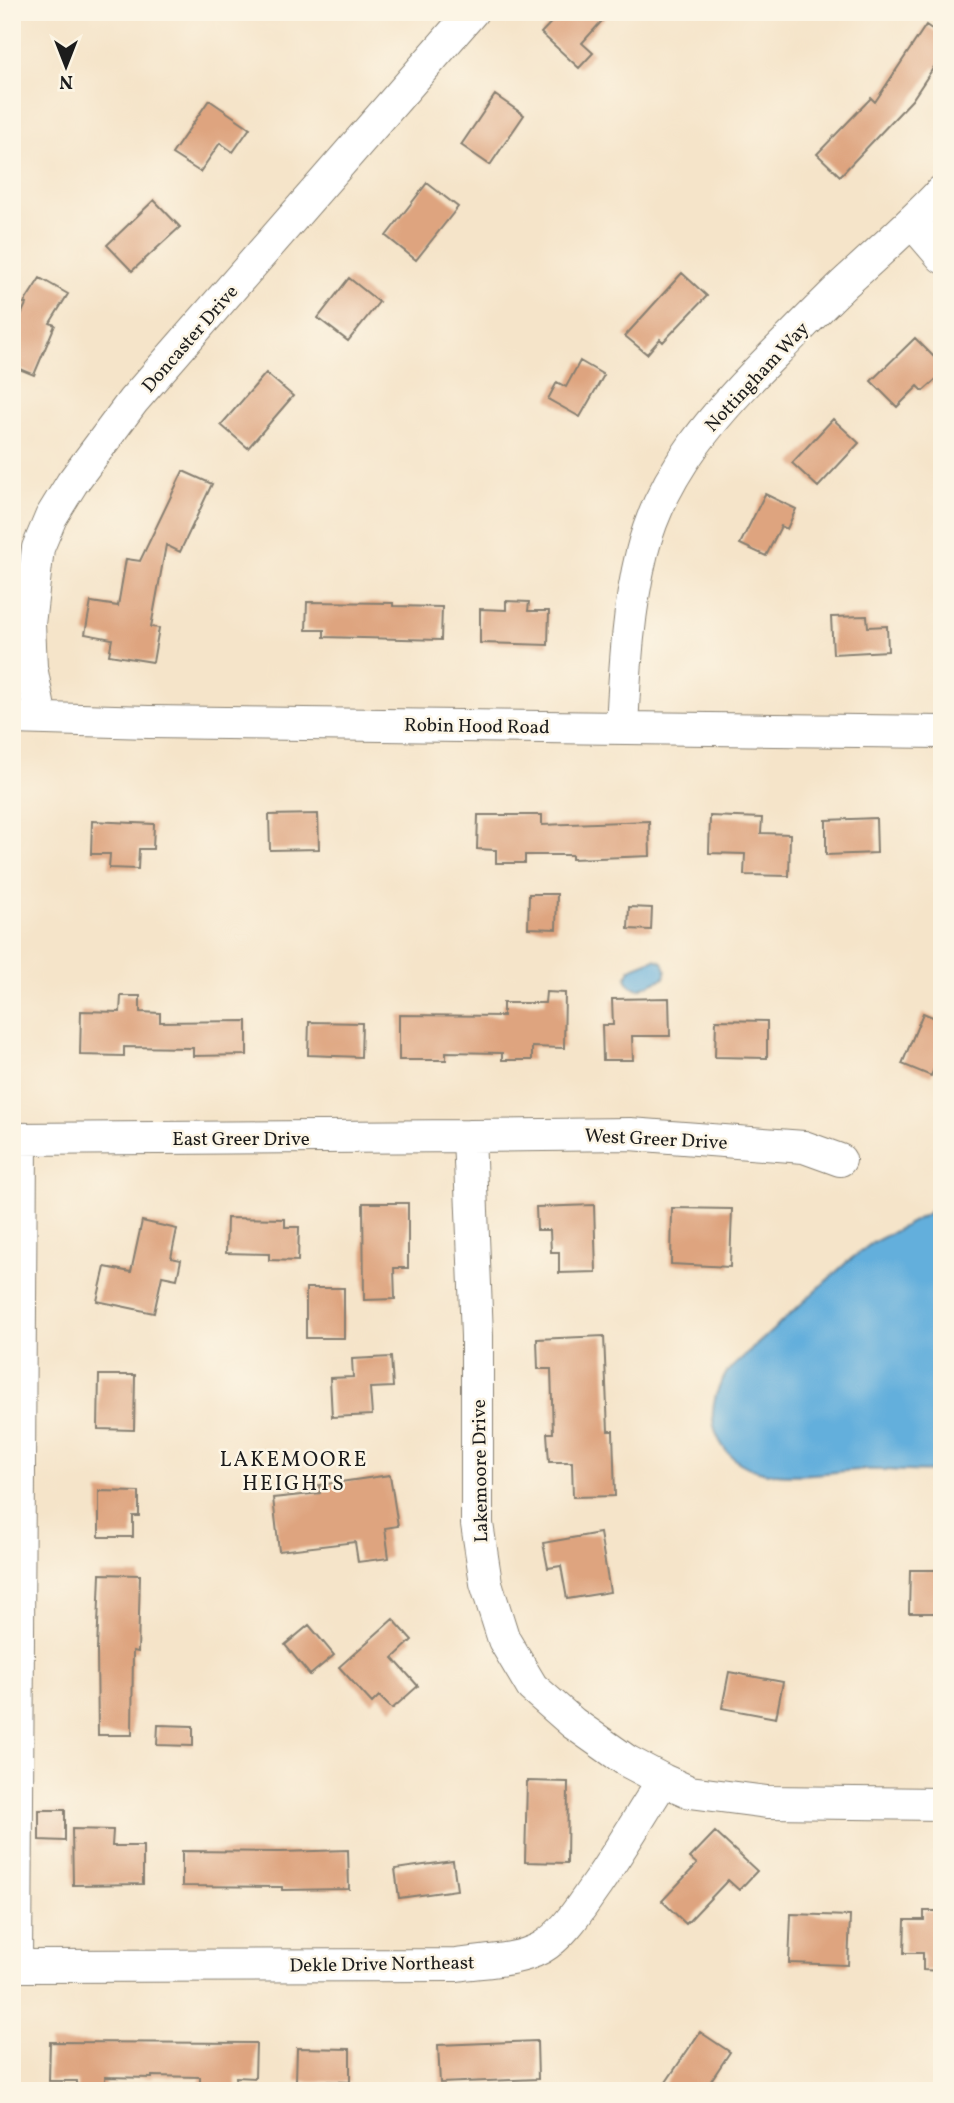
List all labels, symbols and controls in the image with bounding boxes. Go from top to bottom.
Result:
north arrow [32,32,102,102]
text: N [59,68,73,94]
street label: Doncaster Drive [136,280,245,399]
street label: Nottingham Way [700,317,815,438]
street label: Robin Hood Road [404,713,550,741]
street label: West Greer Drive [584,1123,728,1157]
street label: East Greer Drive [172,1127,310,1153]
street label: Lakemoore Drive [467,1399,495,1543]
district label: LAKEMOORE HEIGHTS [220,1446,368,1499]
street label: Dekle Drive Northeast [289,1950,475,1980]

